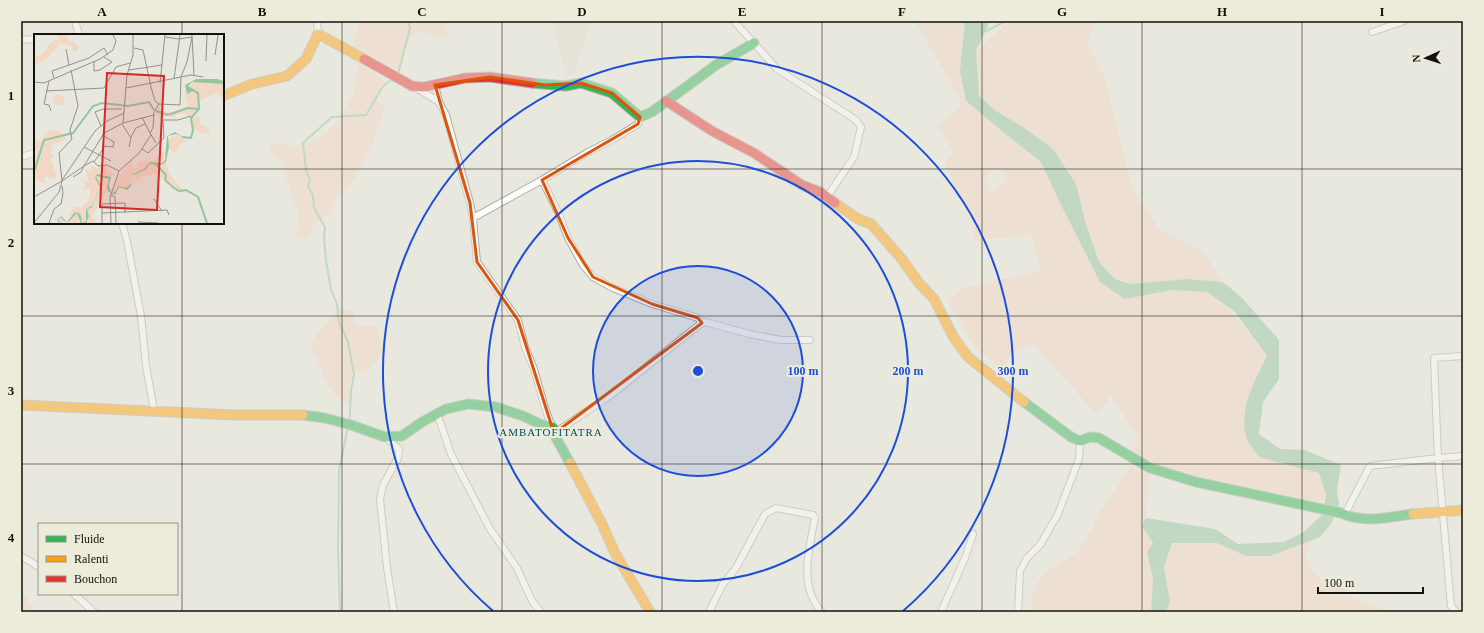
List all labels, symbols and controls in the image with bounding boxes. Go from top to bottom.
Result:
text: A [97,4,107,19]
text: B [258,4,267,19]
text: C [417,4,427,19]
text: D [577,4,587,19]
text: E [738,4,746,19]
text: F [898,4,906,19]
text: G [1057,4,1067,19]
text: H [1217,4,1227,19]
text: I [1379,4,1385,19]
inset map [34,34,224,224]
north arrow [1406,38,1446,78]
text: N [1410,54,1422,63]
text: 1 [8,88,14,103]
text: 2 [8,235,14,250]
centre of rings [691,364,705,378]
text: 100 m [788,364,819,378]
text: 200 m [893,364,924,378]
text: 300 m [998,364,1029,378]
text: 3 [8,383,15,398]
district label: AMBATOFITATRA [499,426,603,438]
legend [38,523,178,595]
text: 4 [8,530,15,545]
text: Fluide [74,532,105,546]
text: Ralenti [74,552,109,566]
scale bar [1318,569,1423,595]
text: Bouchon [74,572,117,586]
text: 100 m [1324,576,1355,590]

